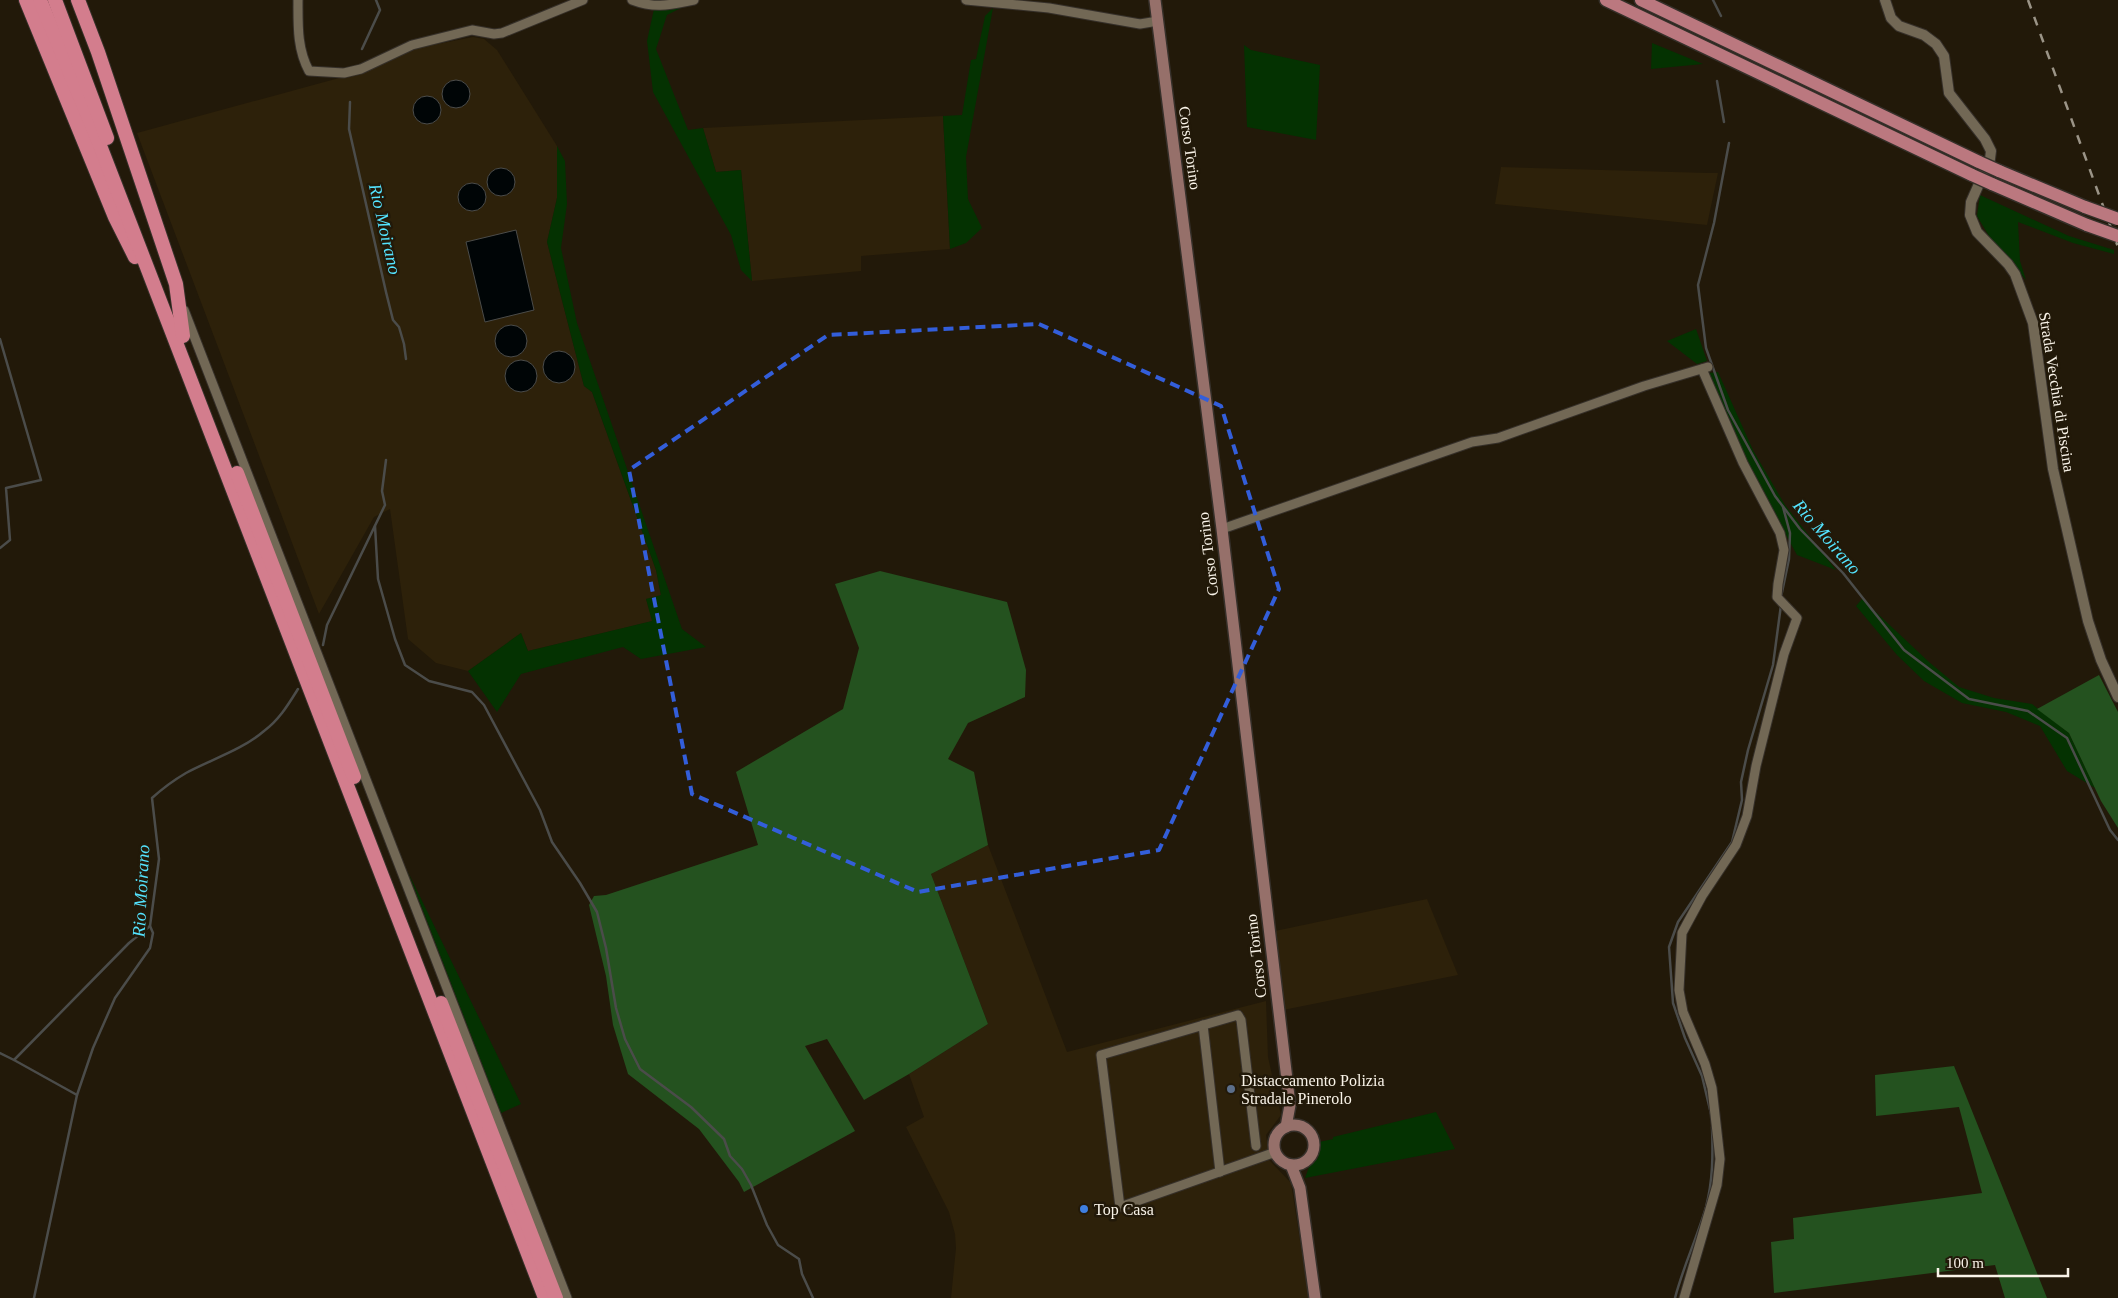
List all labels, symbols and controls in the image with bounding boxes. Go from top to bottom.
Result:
street label: Corso Torino [1176,105,1204,191]
water label: Rio Moirano [365,181,405,276]
street label: Strada Vecchia di Piscina [2036,311,2078,473]
water label: Rio Moirano [1788,495,1865,578]
street label: Corso Torino [1194,511,1222,597]
water label: Rio Moirano [129,844,153,939]
street label: Corso Torino [1242,913,1270,999]
place label: Distaccamento Polizia Stradale Pinerolo [1241,1072,1385,1107]
marker: Distaccamento Polizia Stradale Pinerolo [1225,1083,1237,1095]
place label: Top Casa [1094,1201,1154,1219]
marker: Top Casa [1078,1203,1090,1215]
scale bar [1938,1246,2068,1278]
text: 100 m [1946,1255,1984,1271]

